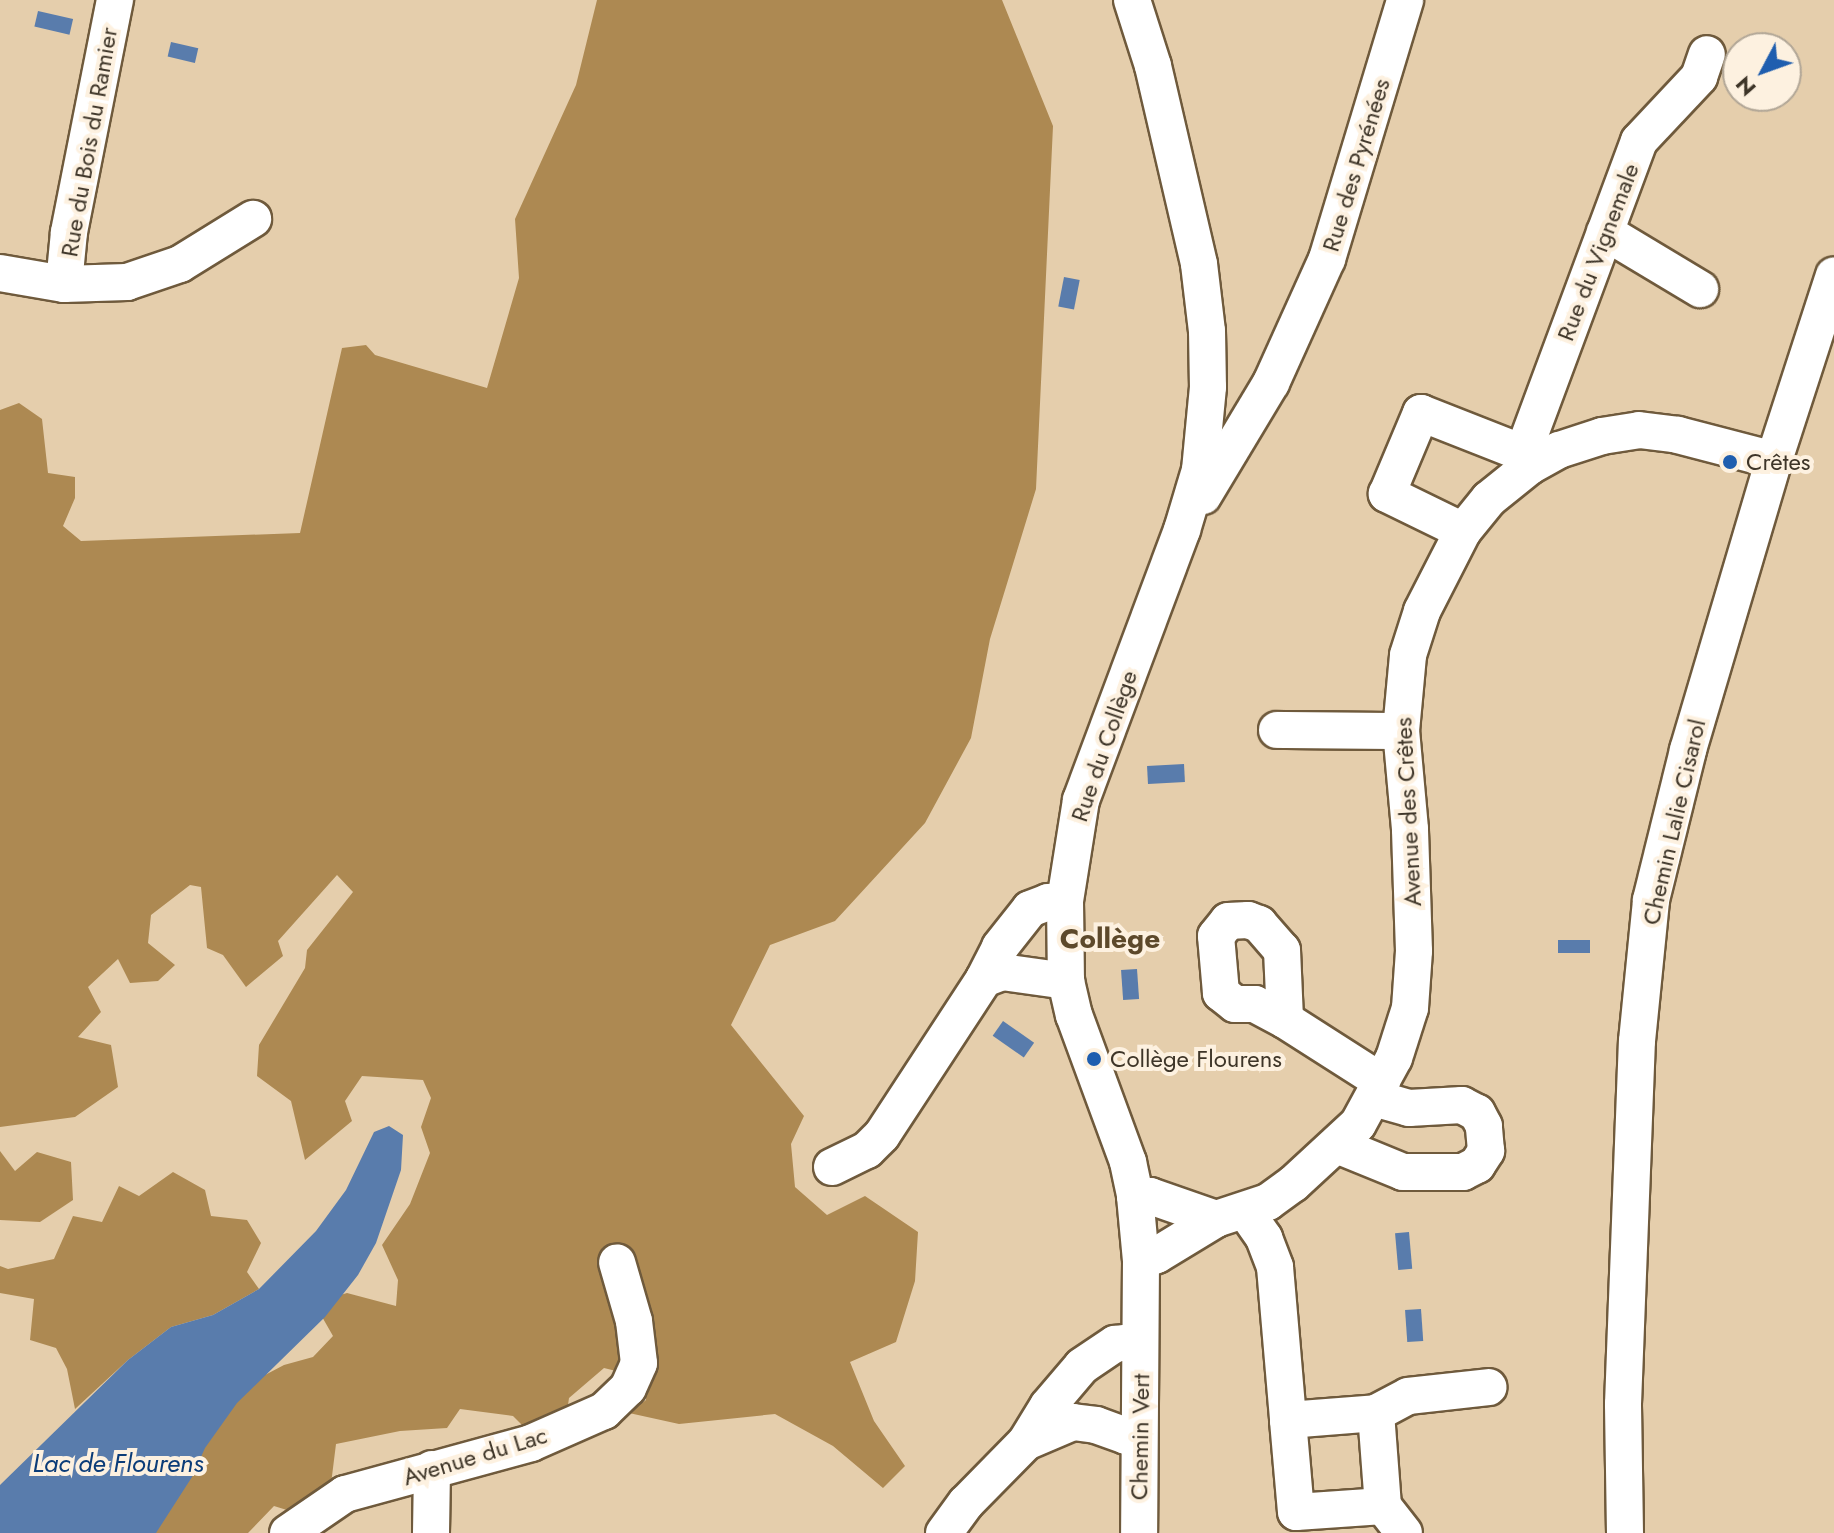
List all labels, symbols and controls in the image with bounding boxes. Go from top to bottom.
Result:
street label: Rue du Bois du Ramier [55,25,123,259]
north arrow [1722,32,1802,112]
text: N [1728,69,1763,104]
street label: Rue des Pyrénées [1316,75,1396,255]
street label: Rue du Vignemale [1551,159,1645,345]
place label: Crêtes [1746,448,1810,476]
marker: Crêtes [1721,453,1739,471]
street label: Rue du Collège [1065,667,1143,825]
street label: Chemin Lalie Cisarol [1636,716,1712,928]
street label: Avenue des Crêtes [1389,717,1427,907]
district label: Collège [1060,922,1160,956]
place label: Collège Flourens [1110,1045,1282,1073]
marker: Collège Flourens [1085,1050,1103,1068]
street label: Chemin Vert [1124,1374,1156,1500]
street label: Avenue du Lac [399,1420,551,1492]
water label: Lac de Flourens [33,1448,203,1480]

